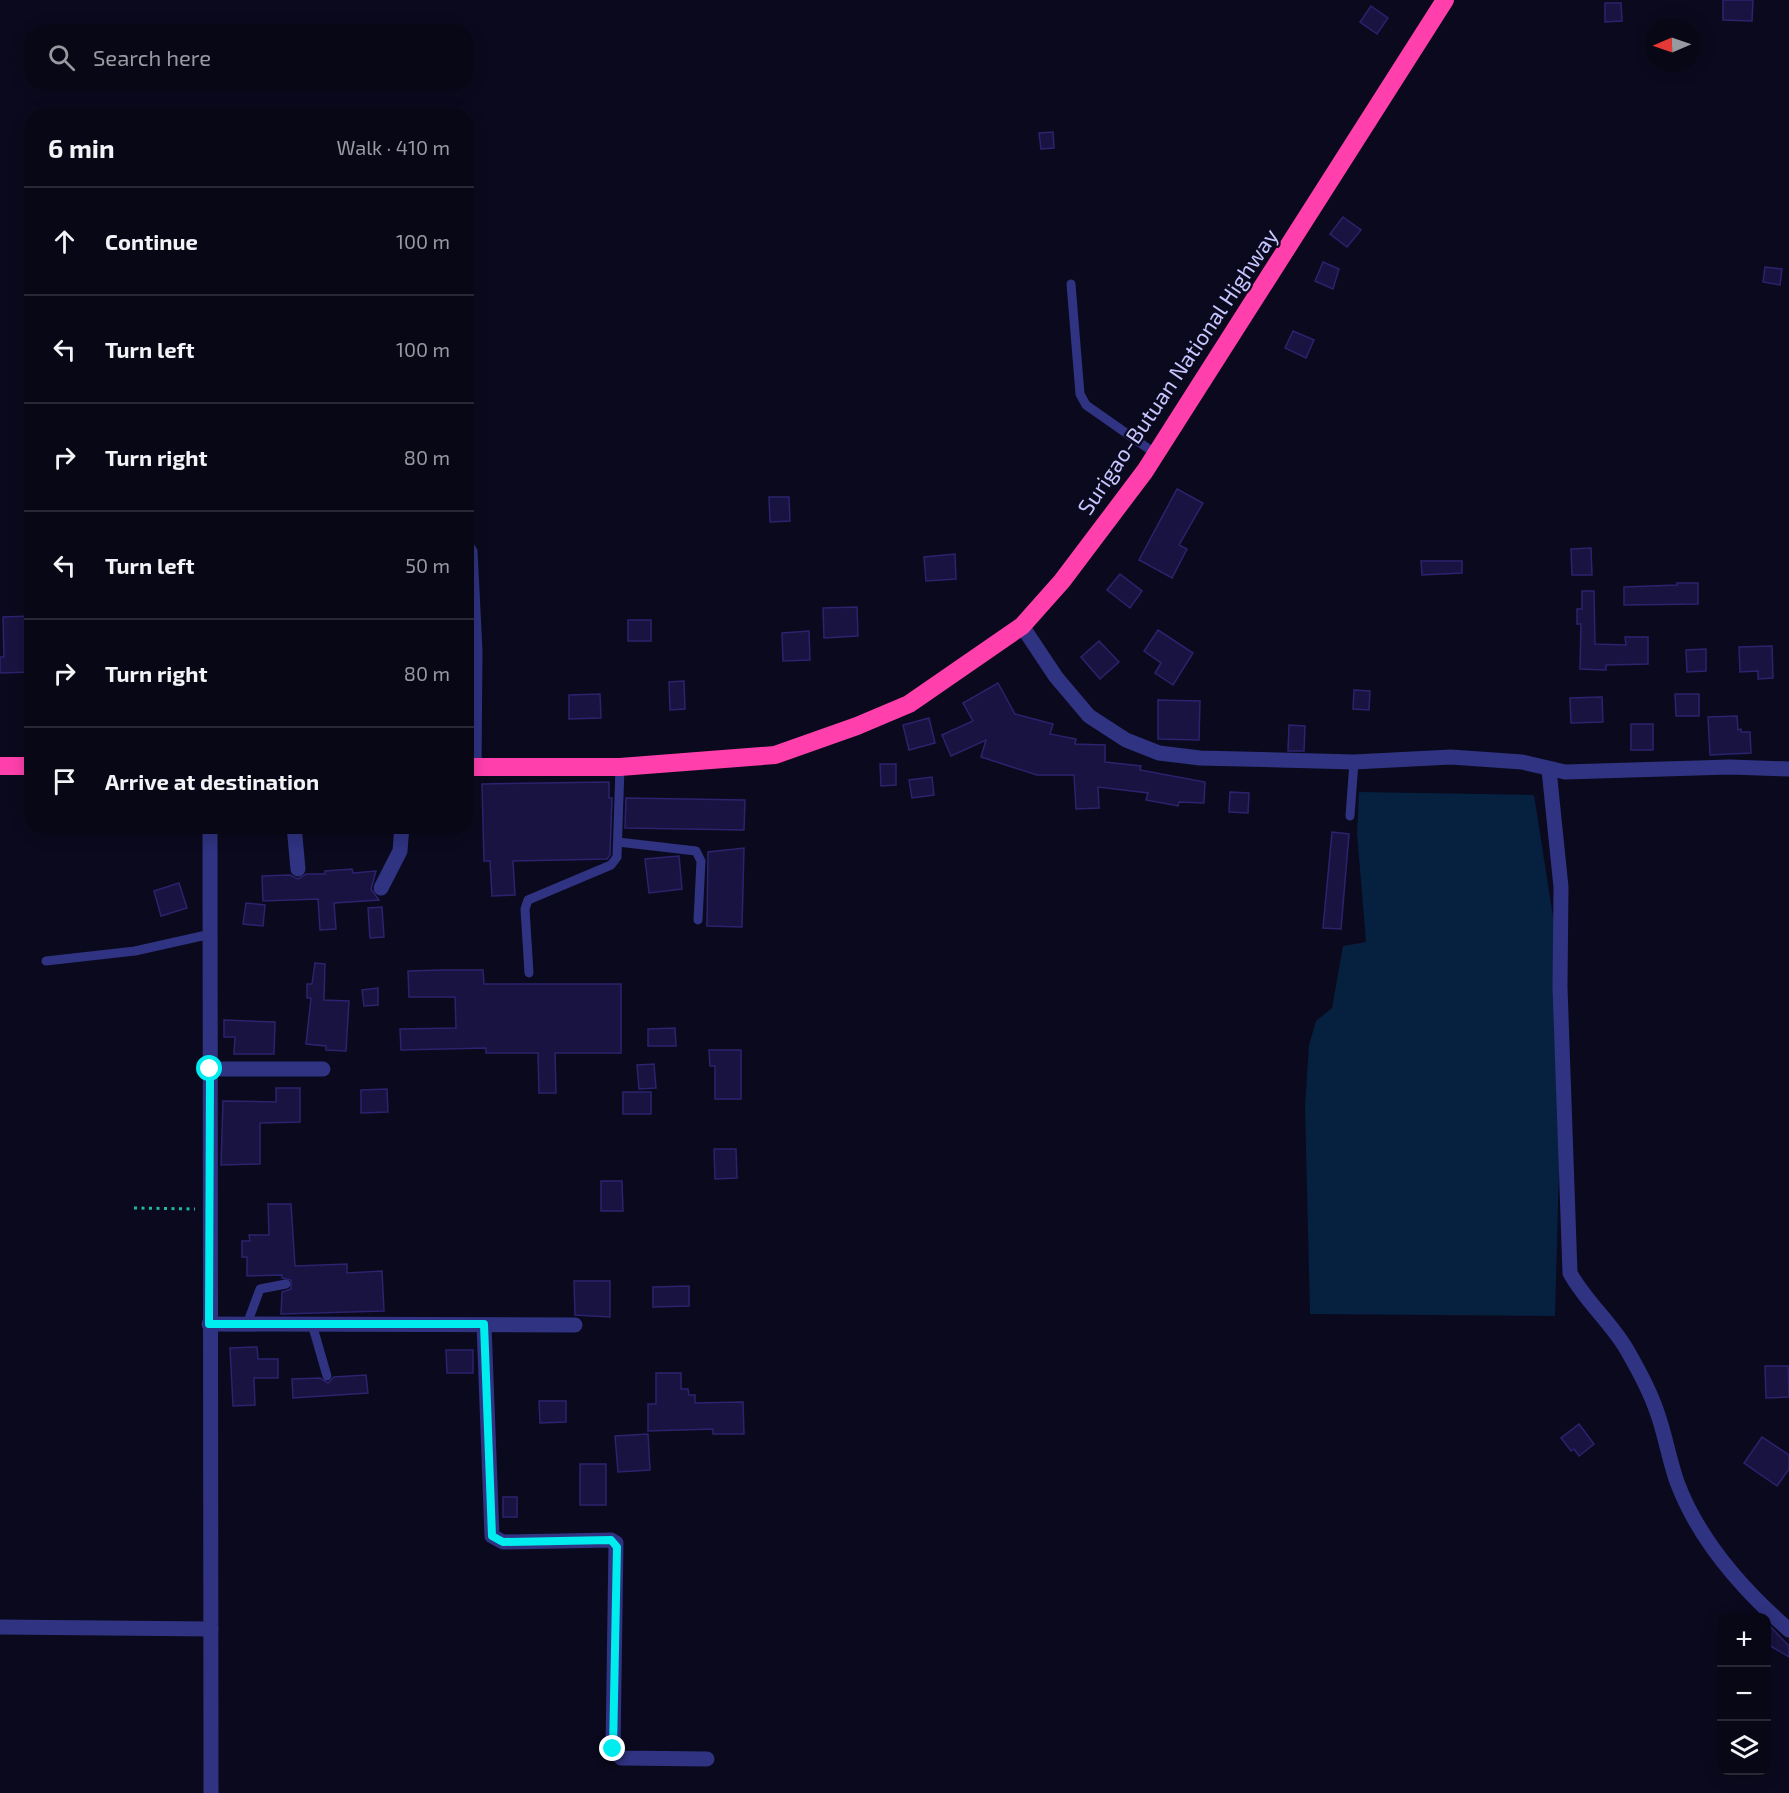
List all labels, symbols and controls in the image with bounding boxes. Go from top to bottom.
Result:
north arrow [1645,18,1699,72]
search box [24,24,474,90]
icon: search [45,41,78,74]
text: Search here [93,44,211,70]
text: 6 min [48,132,115,163]
text: Walk · 410 m [336,135,450,159]
street label: Surigao-Butuan National Highway [1071,223,1283,519]
icon: ahead [48,225,81,258]
text: Continue [105,228,198,254]
text: 100 m [396,229,450,253]
icon: left [48,333,81,366]
text: Turn left [105,336,194,362]
text: 100 m [396,337,450,361]
icon: right [48,441,81,474]
text: Turn right [105,444,207,470]
text: 80 m [404,445,450,469]
icon: left [48,549,81,582]
text: Turn left [105,552,194,578]
text: 50 m [405,553,450,577]
icon: right [48,657,81,690]
text: Turn right [105,660,207,686]
text: 80 m [404,661,450,685]
icon: arrive [48,765,81,798]
text: Arrive at destination [105,768,319,794]
route start [196,1055,222,1081]
map controls [1717,1613,1771,1775]
button: + [1717,1613,1771,1667]
button: − [1717,1667,1771,1721]
button: layers [1717,1721,1771,1775]
route end [599,1735,625,1761]

